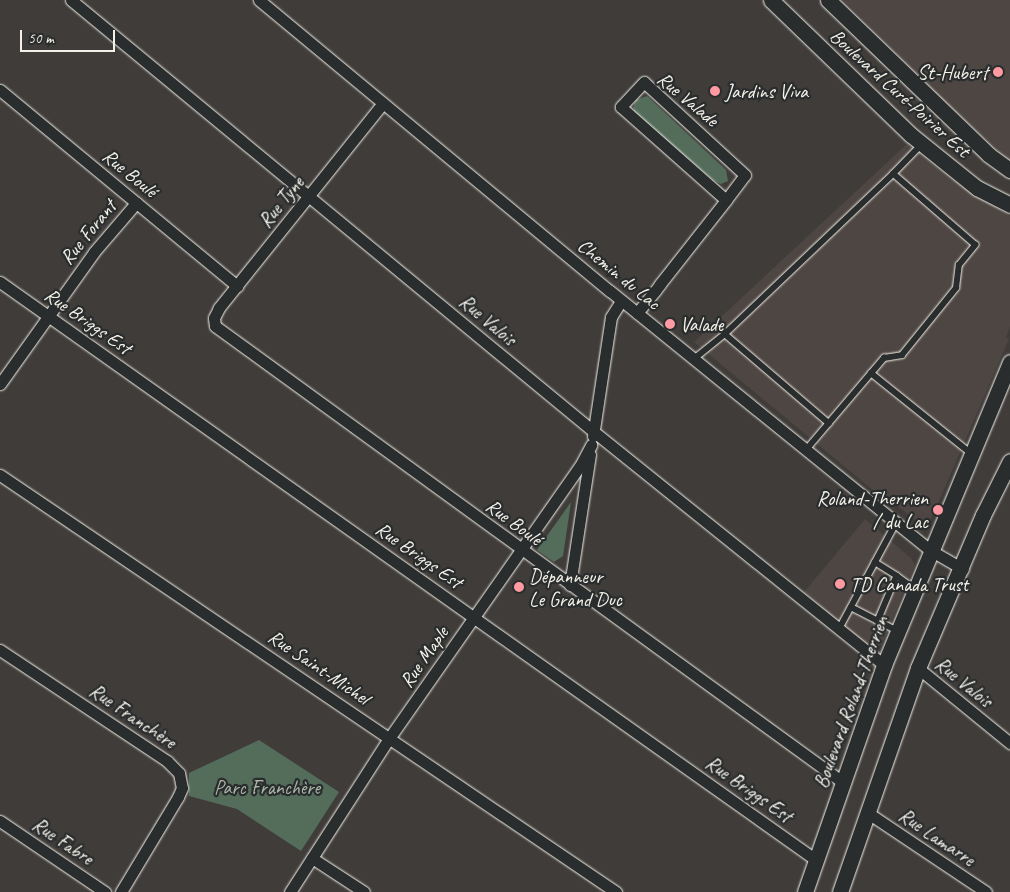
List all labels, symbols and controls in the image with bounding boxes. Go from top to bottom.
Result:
scale bar [22,20,118,52]
street label: Boulevard Curé-Poirier Est [825,24,975,162]
text: 50 m [28,29,54,48]
place label: St-Hubert [917,60,988,84]
marker: St-Hubert [992,66,1004,78]
street label: Rue Valade [653,67,723,131]
place label: Jardins Viva [725,79,807,103]
marker: Jardins Viva [709,85,721,97]
street label: Rue Boulé [98,144,162,202]
street label: Rue Tyne [253,171,309,233]
street label: Rue Forant [55,195,121,269]
street label: Chemin du Lac [573,233,665,315]
street label: Rue Briggs Est [40,282,136,360]
street label: Rue Valois [454,289,522,351]
place label: Valade [680,312,723,336]
marker: Valade [664,318,676,330]
place label: Roland-Therrien / du Lac [817,486,928,533]
street label: Rue Boulé [481,494,547,550]
marker: Roland-Therrien / du Lac [932,504,944,516]
street label: Rue Briggs Est [371,516,467,594]
place label: Dépanneur Le Grand Duc [529,564,622,611]
place label: TD Canada Trust [850,572,967,596]
marker: TD Canada Trust [834,578,846,590]
marker: Dépanneur Le Grand Duc [513,581,525,593]
street label: Boulevard Roland-Therrien [809,613,893,791]
street label: Rue Maple [394,622,454,692]
street label: Rue Saint-Michel [264,624,374,710]
street label: Rue Valois [930,651,998,713]
street label: Rue Franchère [85,678,181,754]
street label: Rue Briggs Est [701,750,797,828]
park label: Parc Franchère [214,775,320,799]
street label: Rue Lamarre [895,803,979,871]
street label: Rue Fabre [28,812,98,870]

